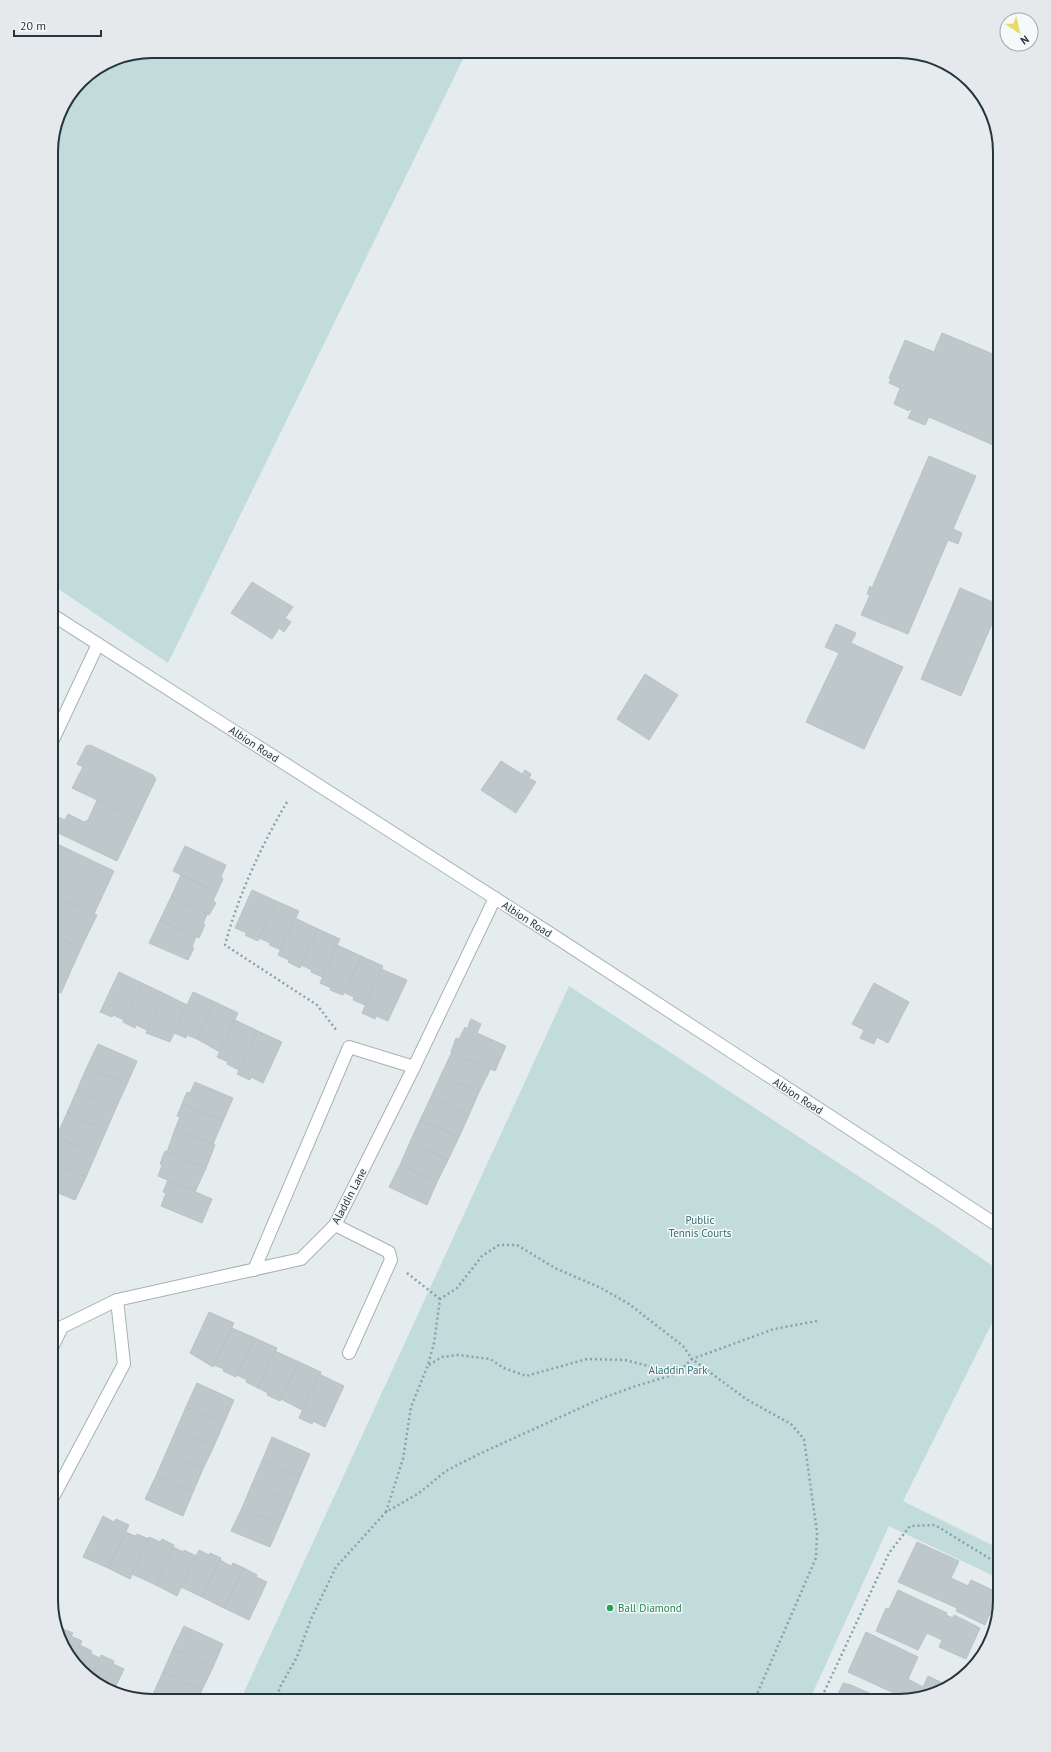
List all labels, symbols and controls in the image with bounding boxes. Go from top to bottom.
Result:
scale bar [14,12,101,38]
north arrow [999,12,1039,52]
text: 20 m [20,18,46,33]
text: N [1018,32,1032,48]
street label: Albion Road [226,723,282,765]
street label: Albion Road [499,898,555,940]
street label: Albion Road [770,1075,826,1117]
street label: Aladdin Lane [328,1165,370,1226]
park label: Public Tennis Courts [669,1213,732,1240]
park label: Aladdin Park [648,1363,708,1377]
place label: Ball Diamond [618,1601,682,1615]
marker: Ball Diamond [605,1603,615,1613]

